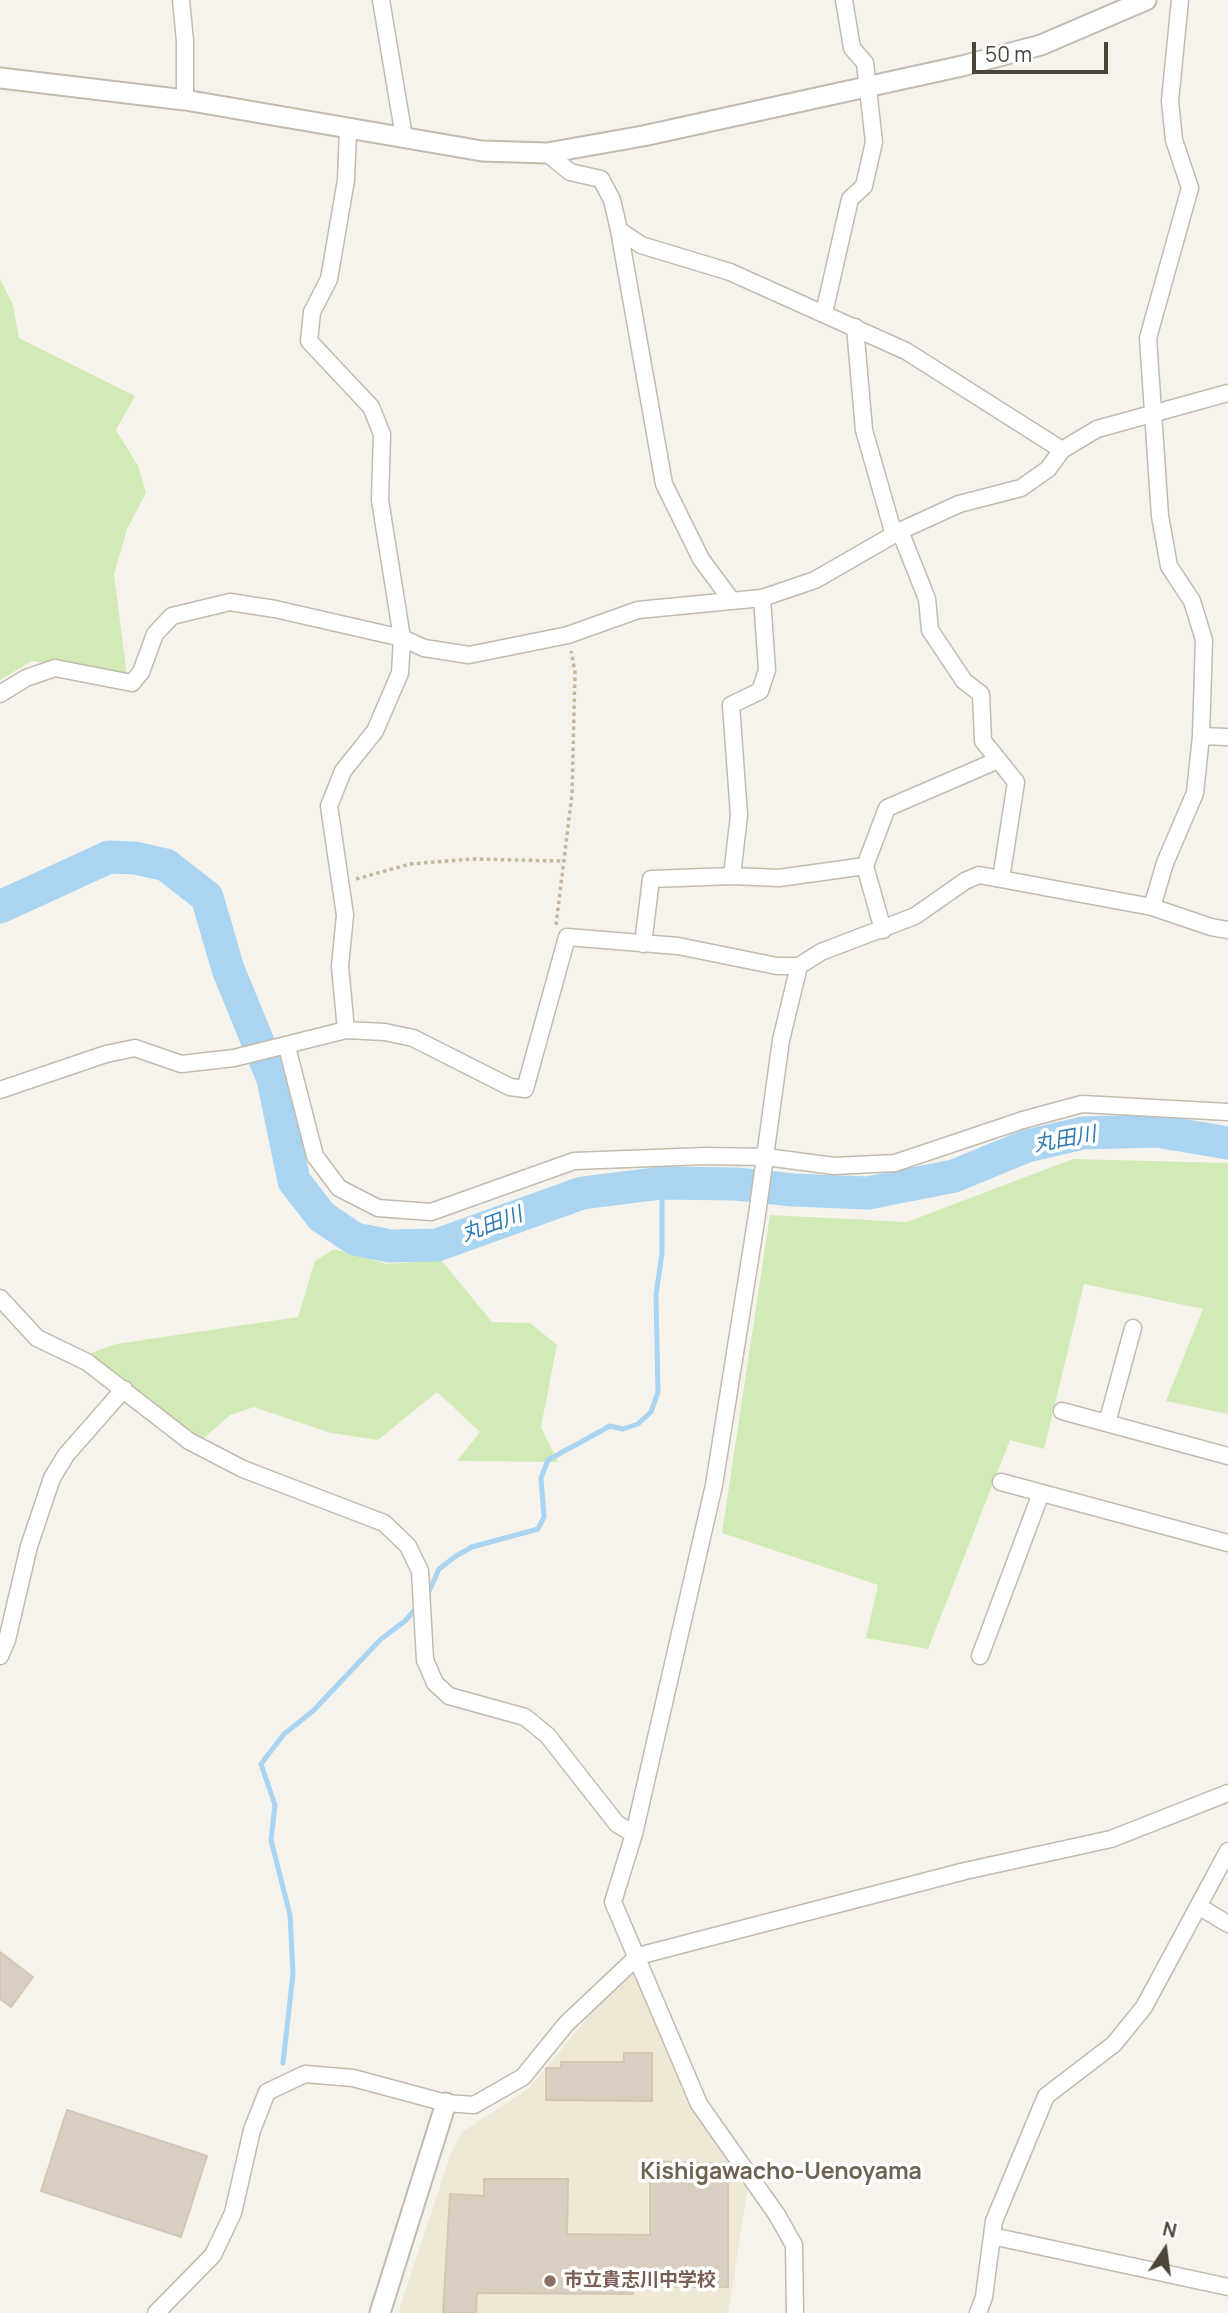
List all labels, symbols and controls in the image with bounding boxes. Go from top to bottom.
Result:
scale bar [976,28,1112,72]
text: 50 m [985,40,1032,68]
water label: 丸田川 [1032,1122,1098,1158]
water label: 丸田川 [458,1202,526,1248]
district label: Kishigawacho-Uenoyama [640,2159,922,2187]
north arrow [1130,2215,1200,2285]
text: N [1160,2215,1179,2244]
place label: 市立貴志川中学校 [564,2270,716,2292]
marker: 市立貴志川中学校 [542,2273,558,2289]

